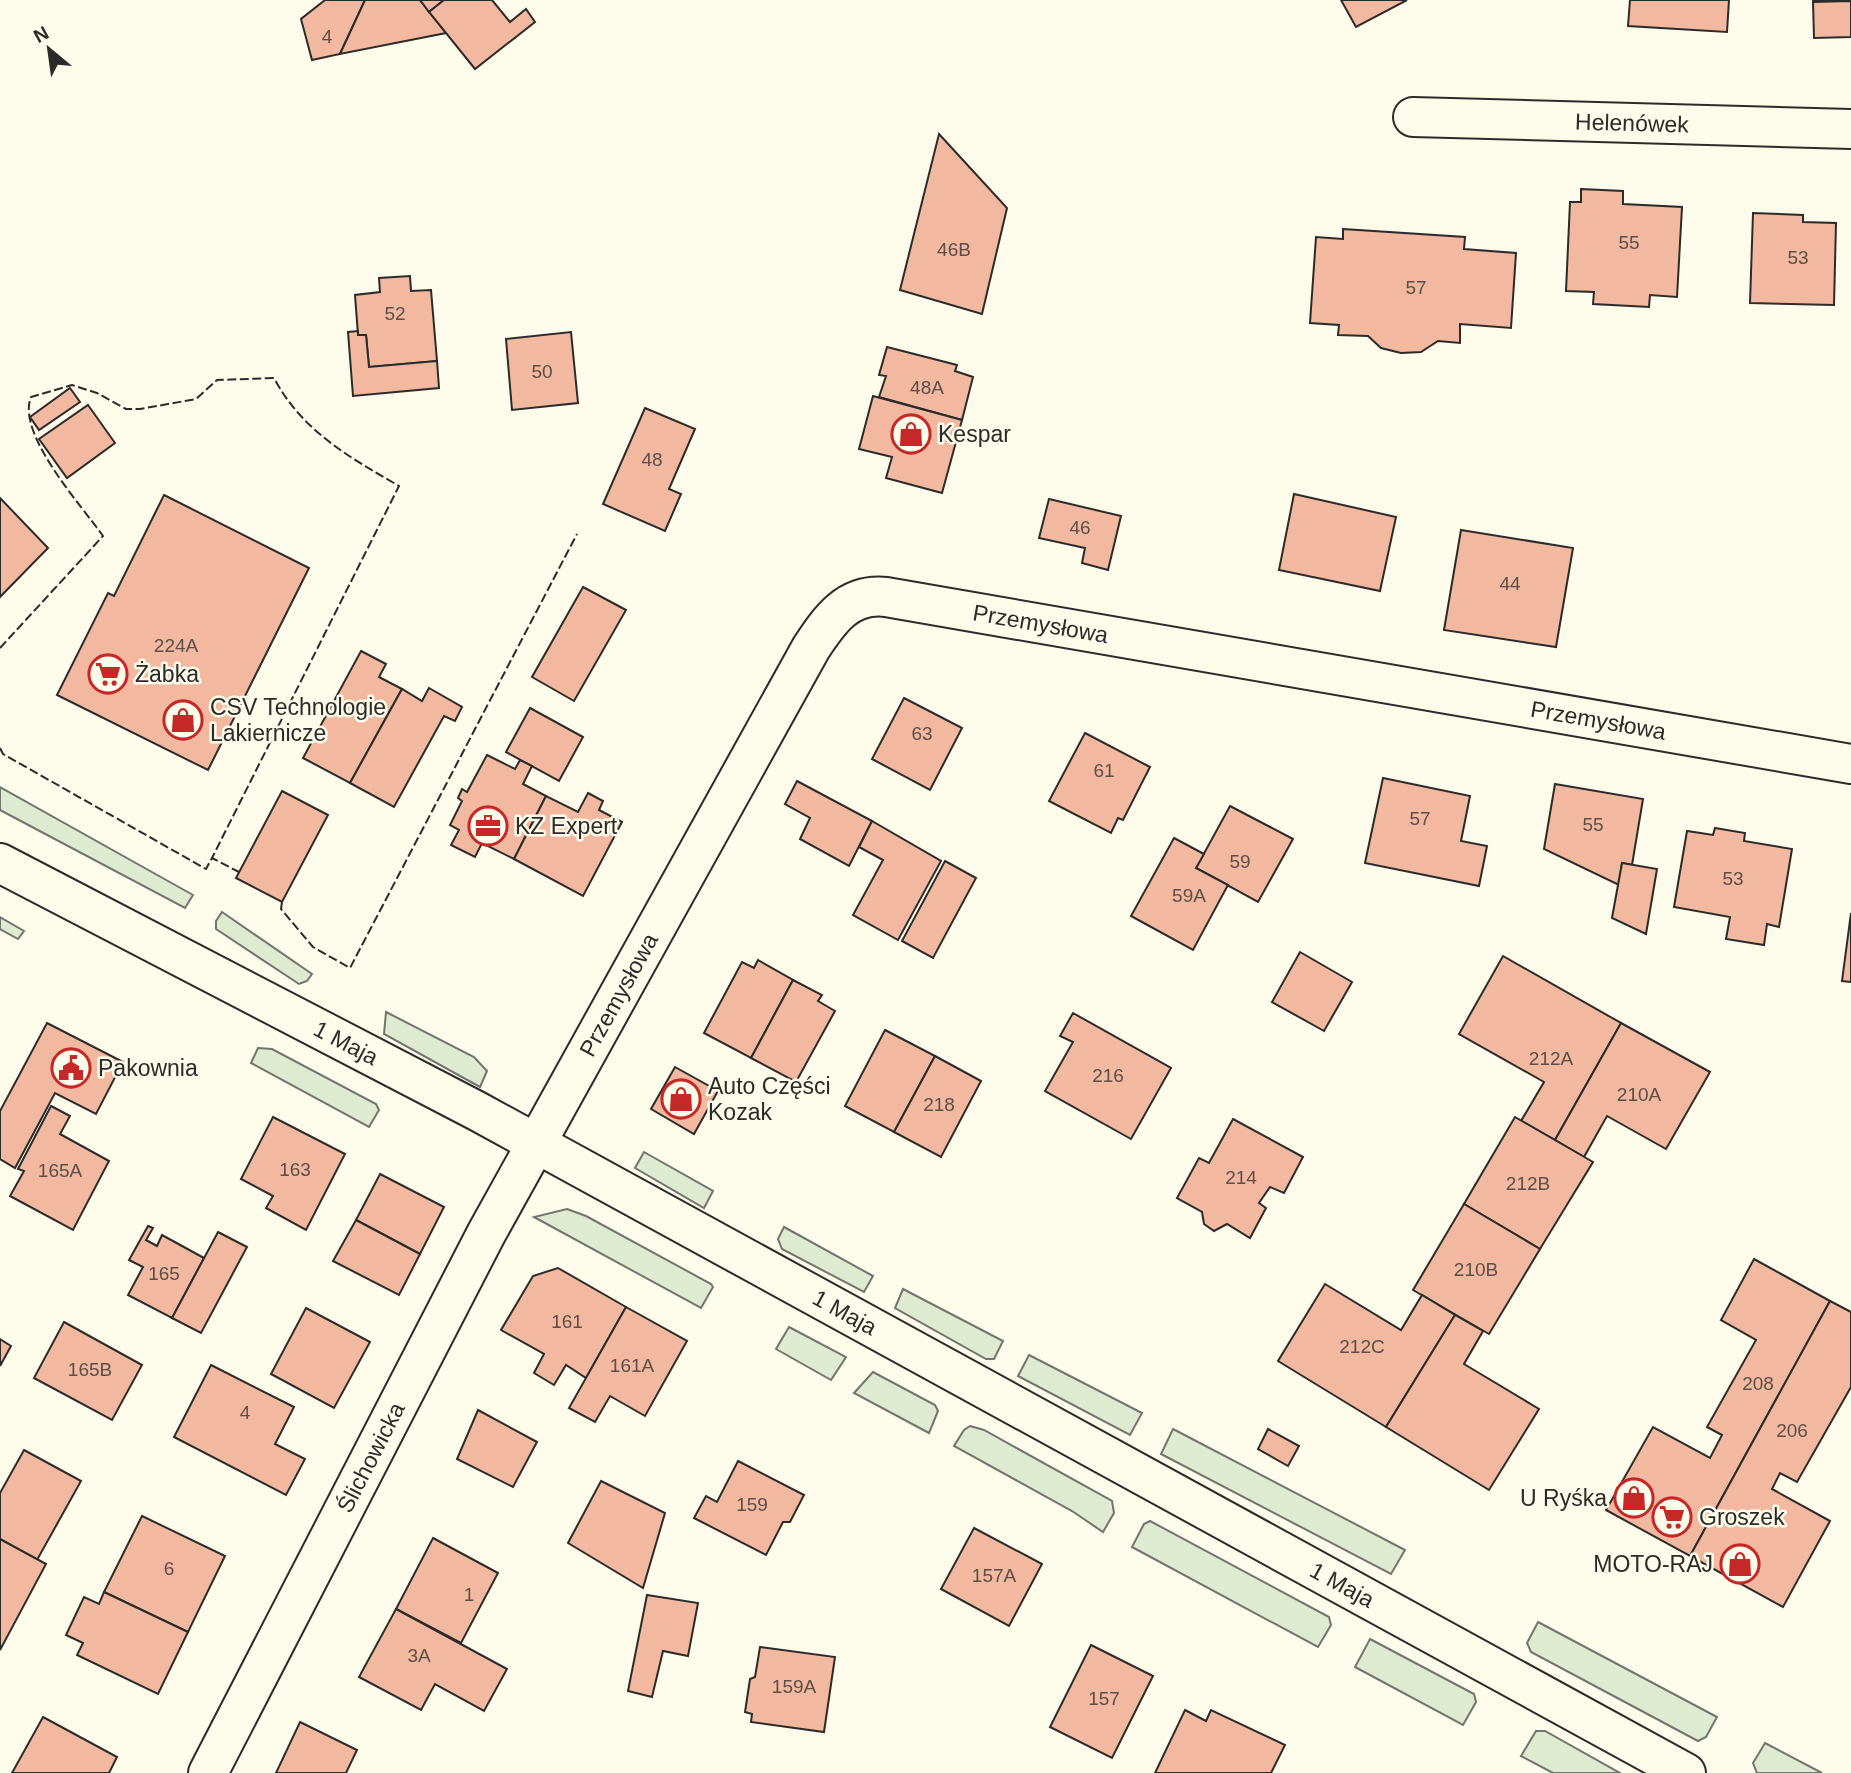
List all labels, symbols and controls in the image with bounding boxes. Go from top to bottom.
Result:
north arrow [14,14,84,84]
text: N [30,22,52,47]
house number: 4 [322,26,333,47]
street label: Helenówek [1575,108,1690,138]
house number: 55 [1618,232,1640,253]
house number: 46B [937,239,971,260]
house number: 53 [1787,247,1809,268]
house number: 57 [1405,277,1427,298]
house number: 52 [384,303,406,324]
house number: 50 [531,361,553,382]
house number: 48A [910,377,944,398]
shop icon: Kespar [890,413,932,455]
place label: Kespar [938,421,1011,447]
house number: 48 [641,449,663,470]
house number: 46 [1069,517,1091,538]
house number: 44 [1499,573,1521,594]
street label: Przemysłowa [971,599,1110,648]
house number: 224A [154,635,199,656]
supermarket icon: Żabka [87,653,129,695]
place label: Żabka [135,661,199,687]
place label: CSV Technologie Lakiernicze [210,694,386,746]
street label: Przemysłowa [1529,696,1668,745]
shop icon: CSV Technologie Lakiernicze [162,699,204,741]
house number: 63 [911,723,933,744]
house number: 61 [1093,760,1115,781]
office icon: KZ Expert [467,805,509,847]
house number: 57 [1409,808,1431,829]
place label: KZ Expert [515,813,618,839]
house number: 55 [1582,814,1604,835]
house number: 59 [1229,851,1251,872]
house number: 53 [1722,868,1744,889]
house number: 59A [1172,885,1206,906]
street label: Przemysłowa [574,928,663,1061]
street label: 1 Maja [309,1015,383,1070]
public building icon: Pakownia [50,1047,92,1089]
house number: 212A [1529,1048,1574,1069]
place label: Pakownia [98,1055,198,1081]
house number: 216 [1092,1065,1124,1086]
place label: Auto Części Kozak [708,1073,831,1125]
shop icon: Auto Części Kozak [660,1078,702,1120]
house number: 210A [1617,1084,1662,1105]
house number: 218 [923,1094,955,1115]
house number: 163 [279,1159,311,1180]
house number: 165A [38,1160,83,1181]
house number: 214 [1225,1167,1257,1188]
house number: 212B [1506,1173,1550,1194]
house number: 210B [1454,1259,1498,1280]
house number: 165 [148,1263,180,1284]
street label: 1 Maja [808,1284,882,1341]
house number: 161 [551,1311,583,1332]
house number: 212C [1339,1336,1385,1357]
house number: 161A [610,1355,655,1376]
house number: 165B [68,1359,112,1380]
house number: 208 [1742,1373,1774,1394]
street label: Ślichowicka [331,1398,410,1517]
house number: 4 [240,1402,251,1423]
house number: 206 [1776,1420,1808,1441]
shop icon: U Ryśka [1613,1477,1655,1519]
place label: U Ryśka [1520,1485,1607,1511]
house number: 159 [736,1494,768,1515]
supermarket icon: Groszek [1651,1496,1693,1538]
place label: Groszek [1699,1504,1785,1530]
shop icon: MOTO-RAJ [1719,1543,1761,1585]
place label: MOTO-RAJ [1593,1551,1713,1577]
street label: 1 Maja [1306,1557,1379,1613]
house number: 6 [164,1558,174,1579]
house number: 157A [972,1565,1017,1586]
house number: 1 [464,1584,474,1605]
house number: 3A [407,1645,431,1666]
house number: 159A [772,1676,817,1697]
house number: 157 [1088,1688,1120,1709]

